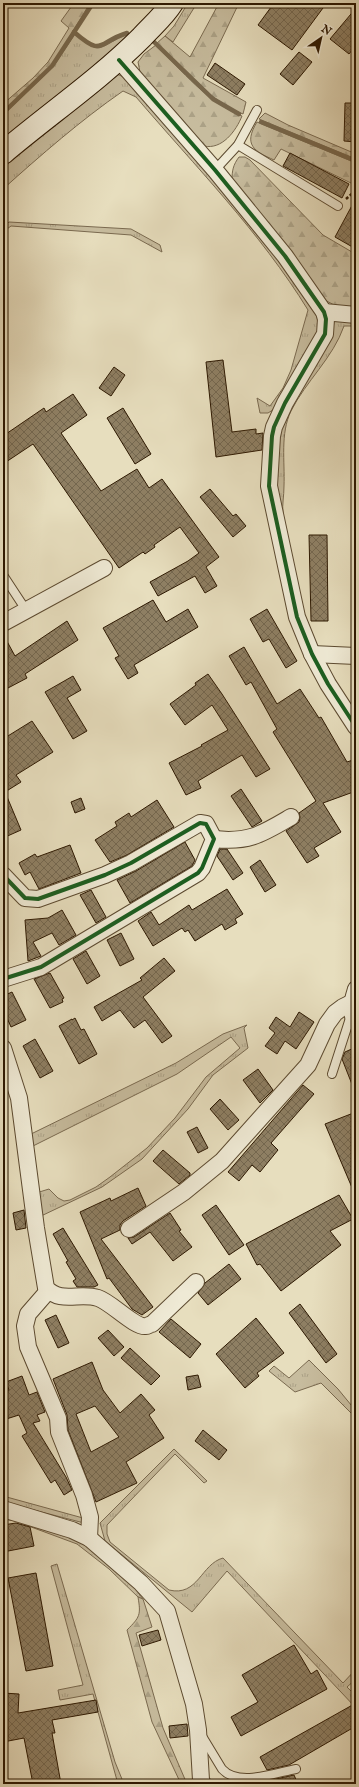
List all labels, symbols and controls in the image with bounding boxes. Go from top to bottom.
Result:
north arrow [301,18,341,58]
text: N [317,22,334,39]

